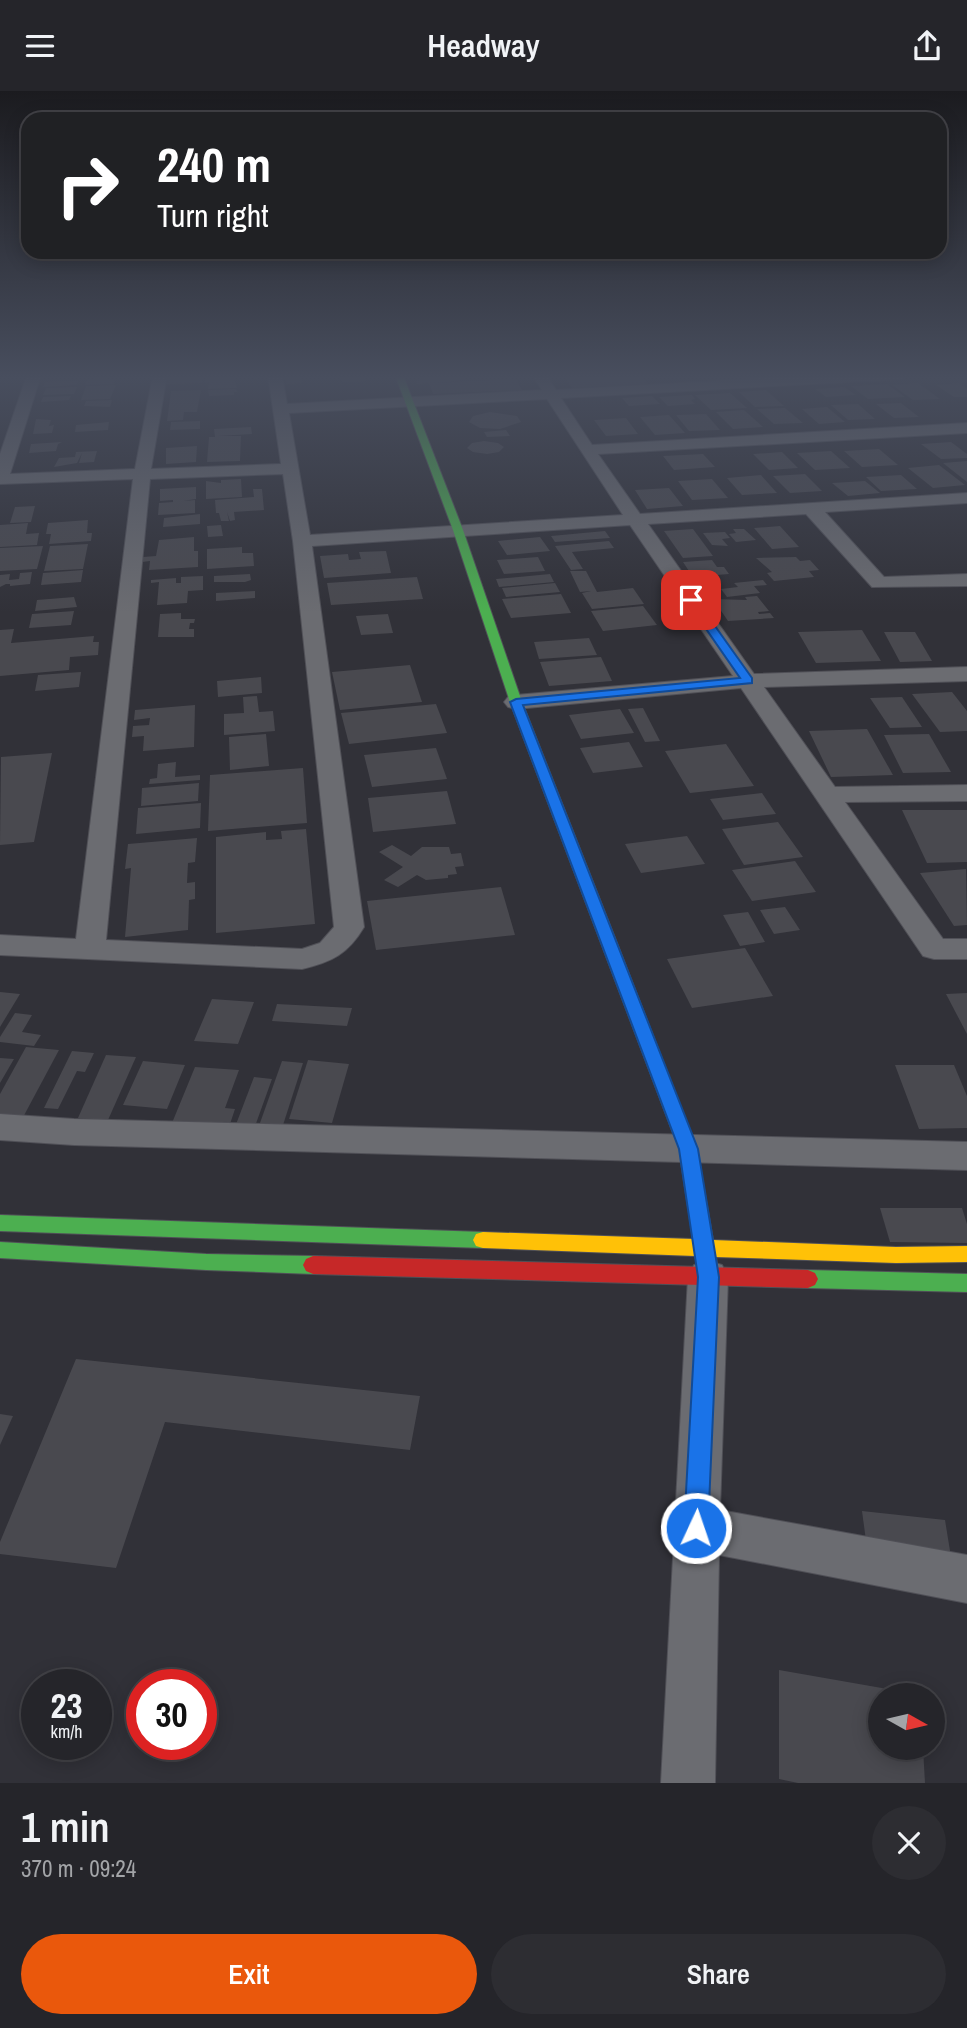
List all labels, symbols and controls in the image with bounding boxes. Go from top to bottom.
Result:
text: Headway [427,24,540,67]
icon: menu [21,27,59,65]
icon: share [908,27,946,65]
text: 240 m [157,131,271,197]
icon: right [42,140,133,231]
text: Turn right [157,194,269,237]
pin [661,570,721,630]
icon: arrive [672,581,710,619]
position arrow [659,1491,733,1565]
speed limit sign: 30 [126,1669,217,1760]
text: 23 [51,1682,82,1729]
north arrow [868,1683,945,1761]
map controls [868,1683,945,1760]
text: km/h [51,1719,83,1744]
text: 1 min [21,1799,110,1855]
button: close [872,1806,946,1880]
text: 370 m · 09:24 [21,1853,136,1884]
button: Exit [21,1934,477,2014]
button: Share [491,1934,946,2014]

